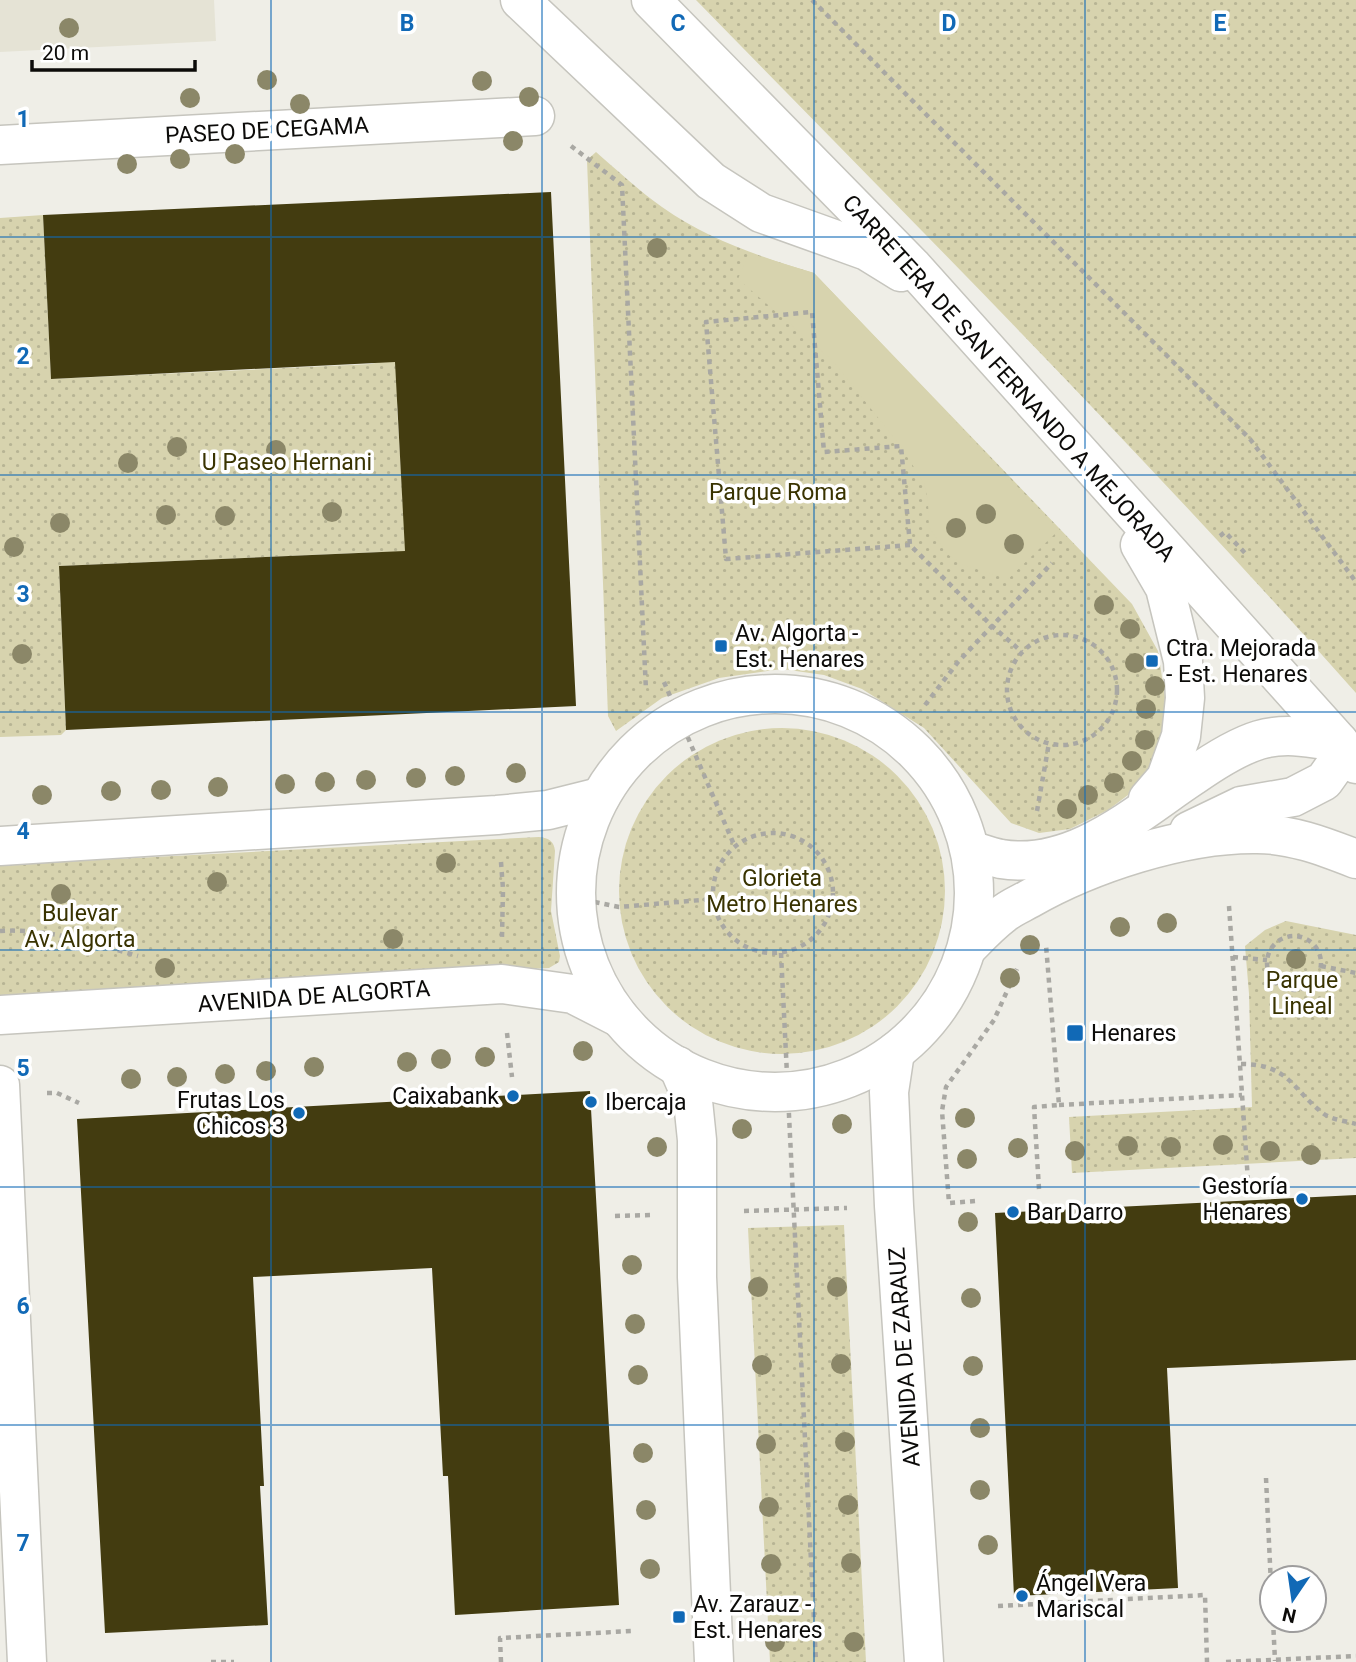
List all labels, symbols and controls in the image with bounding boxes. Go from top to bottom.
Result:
text: B [400,10,414,37]
text: C [670,10,686,37]
text: D [942,10,956,37]
text: E [1214,10,1227,37]
scale bar [32,28,194,72]
text: 20 m [42,41,89,65]
text: 1 [16,106,30,133]
street label: PASEO DE CEGAMA [164,112,370,149]
street label: CARRETERA DE SAN FERNANDO A MEJORADA [837,189,1181,567]
text: 2 [16,343,30,370]
park label: U Paseo Hernani [202,449,372,476]
park label: Parque Roma [709,479,847,506]
text: 3 [16,581,30,608]
place label: Av. Algorta - Est. Henares [735,620,865,673]
place label: Ctra. Mejorada - Est. Henares [1166,635,1316,688]
marker: Av. Algorta - Est. Henares [713,638,729,654]
marker: Ctra. Mejorada - Est. Henares [1144,653,1160,669]
text: 4 [16,818,30,845]
park label: Glorieta Metro Henares [706,865,858,918]
park label: Bulevar Av. Algorta [24,900,136,953]
park label: Parque Lineal [1266,967,1338,1020]
street label: AVENIDA DE ALGORTA [197,975,431,1018]
place label: Henares [1091,1020,1176,1047]
marker: Henares [1065,1023,1085,1043]
text: 5 [16,1055,30,1082]
place label: Caixabank [392,1083,499,1110]
place label: Frutas Los Chicos 3 [177,1087,285,1140]
marker: Caixabank [505,1088,521,1104]
place label: Ibercaja [605,1089,687,1116]
marker: Ibercaja [583,1094,599,1110]
marker: Frutas Los Chicos 3 [291,1105,307,1121]
place label: Gestoría Henares [1202,1173,1288,1226]
marker: Gestoría Henares [1294,1191,1310,1207]
place label: Bar Darro [1027,1199,1123,1226]
marker: Bar Darro [1005,1204,1021,1220]
street label: AVENIDA DE ZARAUZ [883,1246,926,1468]
text: 6 [16,1293,30,1320]
text: 7 [16,1530,30,1557]
north arrow [1258,1564,1328,1634]
place label: Ángel Vera Mariscal [1036,1569,1146,1623]
marker: Ángel Vera Mariscal [1014,1588,1030,1604]
place label: Av. Zarauz - Est. Henares [693,1591,823,1644]
text: N [1280,1602,1298,1628]
marker: Av. Zarauz - Est. Henares [671,1609,687,1625]

